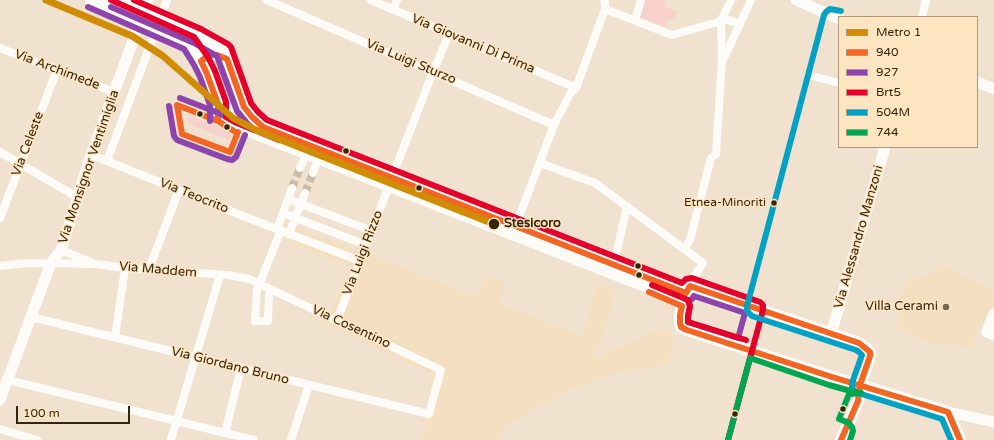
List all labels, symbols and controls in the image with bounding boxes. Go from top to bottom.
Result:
street label: Via Giovanni Di Prima [409,11,537,77]
legend [838,16,978,148]
text: Metro 1 [876,25,921,39]
street label: Via Luigi Sturzo [364,36,458,88]
text: 940 [876,45,899,59]
street label: Via Archimede [12,47,102,93]
text: 927 [876,65,899,79]
text: Brt5 [876,85,901,99]
street label: Via Monsignor Ventimiglia [55,88,123,246]
text: 504M [876,105,910,119]
street label: Via Celeste [9,109,47,179]
unlabelled marker [195,109,205,119]
unlabelled marker [222,122,232,132]
text: 744 [876,125,899,139]
unlabelled marker [341,146,351,156]
street label: Via Alessandro Manzoni [831,164,887,310]
street label: Via Teocrito [157,175,231,217]
unlabelled marker [414,183,424,193]
place label: Etnea-Minoriti [684,196,766,210]
marker: Etnea-Minoriti [769,198,779,208]
street label: Via Luigi Rizzo [340,208,386,298]
place label: Stesicoro [504,216,561,232]
marker: Stesicoro [487,217,501,231]
street label: Via Maddem [118,259,198,281]
unlabelled marker [633,261,643,271]
unlabelled marker [634,270,644,280]
place label: Villa Cerami [865,299,938,315]
street label: Via Cosentino [309,302,393,352]
marker: Villa Cerami [941,302,951,312]
street label: Via Giordano Bruno [169,344,291,388]
scale bar [18,398,132,424]
unlabelled marker [838,404,848,414]
text: 100 m [23,406,60,420]
unlabelled marker [730,409,740,419]

